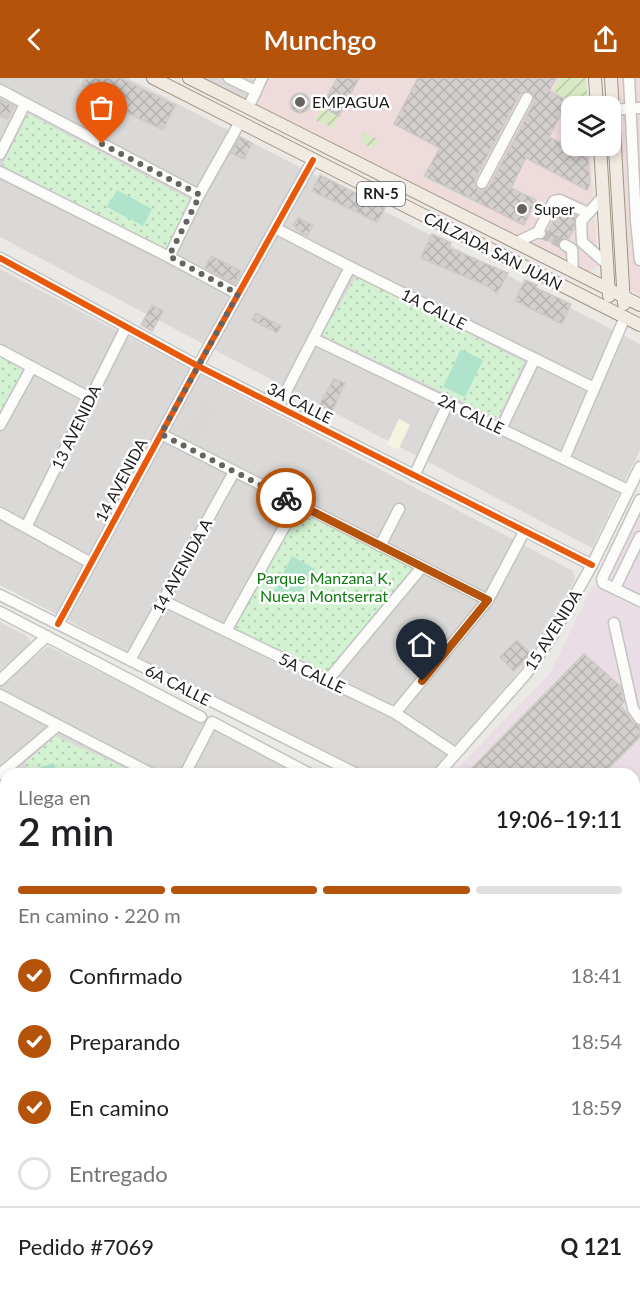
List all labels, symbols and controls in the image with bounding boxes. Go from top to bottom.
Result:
icon: back [18,23,51,56]
text: Munchgo [264,23,376,56]
icon: share [589,23,622,56]
pin [76,82,127,144]
icon: bag [85,91,118,124]
place label: EMPAGUA [312,92,390,111]
marker: EMPAGUA [293,95,307,109]
map controls [561,96,621,156]
button: layers [561,96,621,156]
road number: RN-5 [357,182,405,206]
place label: Super [534,199,575,218]
marker: Super [515,202,529,216]
street label: CALZADA SAN JUAN [421,207,566,294]
street label: 1A CALLE [398,284,470,333]
street label: 3A CALLE [264,378,336,427]
street label: 13 AVENIDA [47,381,104,472]
street label: 2A CALLE [435,389,507,438]
street label: 14 AVENIDA [91,435,151,525]
courier [256,468,316,528]
icon: bike [270,482,303,515]
street label: 14 AVENIDA A [148,515,216,616]
park label: Parque Manzana K, Nueva Montserrat [256,568,392,605]
street label: 15 AVENIDA [520,586,585,674]
pin [396,619,447,681]
icon: home [405,628,438,661]
street label: 5A CALLE [276,648,348,697]
street label: 6A CALLE [142,660,214,709]
text: Llega en [18,785,91,809]
text: 19:06–19:11 [496,806,622,833]
text: 2 min [18,808,114,854]
text: En camino · 220 m [18,903,181,927]
icon: check [18,959,51,992]
text: Confirmado [69,962,182,989]
text: 18:41 [571,963,622,987]
icon: check [18,1025,51,1058]
text: Preparando [69,1028,180,1055]
text: 18:54 [571,1029,622,1053]
icon: check [18,1091,51,1124]
text: En camino [69,1094,169,1121]
text: 18:59 [571,1095,622,1119]
text: Entregado [69,1160,168,1187]
text: Pedido #7069 [18,1233,154,1260]
text: Q 121 [561,1233,622,1260]

